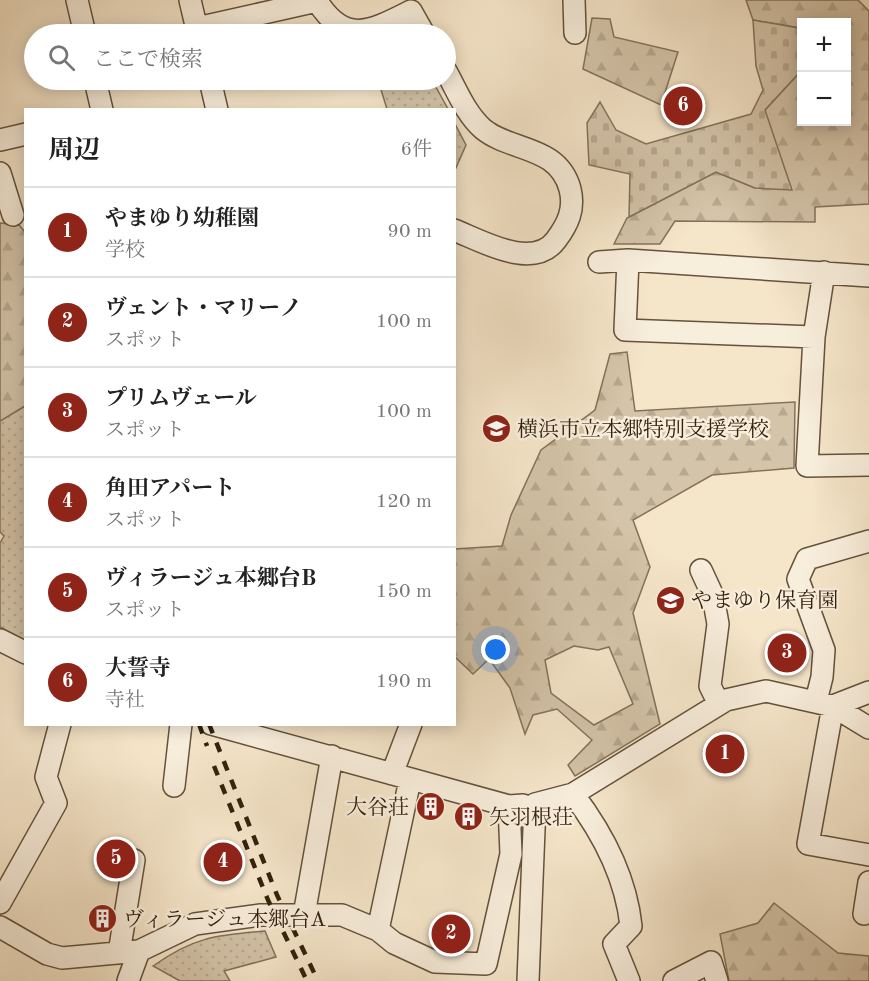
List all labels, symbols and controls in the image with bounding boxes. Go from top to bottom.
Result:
map controls [797,18,851,126]
button: + [797,18,851,72]
search box [24,24,456,90]
icon: search [45,41,78,74]
text: ここで検索 [93,49,203,71]
button: − [797,72,851,126]
pin: 6 [664,84,702,128]
text: 周辺 [48,138,100,164]
text: 6件 [400,140,432,160]
text: やまゆり幼稚園 [105,208,259,230]
text: 1 [62,222,73,242]
text: 90 m [387,222,432,242]
text: 学校 [105,241,145,261]
text: ヴェント・マリーノ [105,298,302,320]
text: 2 [62,312,73,332]
text: 100 m [376,312,432,332]
text: スポット [105,331,185,351]
text: プリムヴェール [105,388,257,410]
text: 3 [62,402,73,422]
text: 100 m [376,402,432,422]
school or university icon: 横浜市立本郷特別支援学校 [480,413,512,445]
place label: 横浜市立本郷特別支援学校 [517,418,769,441]
text: スポット [105,421,185,441]
text: 角田アパート [105,478,235,500]
text: 4 [62,492,73,512]
text: 120 m [376,492,432,512]
text: スポット [105,511,185,531]
text: ヴィラージュ本郷台B [105,568,316,590]
text: 5 [62,582,73,602]
text: 150 m [376,582,432,602]
school or university icon: やまゆり保育園 [654,584,686,616]
place label: やまゆり保育園 [691,589,838,612]
text: スポット [105,601,185,621]
pin: 3 [768,630,806,676]
your location [481,635,510,664]
text: 大誓寺 [105,658,171,680]
text: 6 [62,672,73,692]
text: 190 m [376,672,432,692]
text: 寺社 [105,691,145,711]
pin: 1 [706,732,744,777]
building icon: 大谷荘 [414,791,446,823]
place label: 大谷荘 [346,796,409,819]
building icon: 矢羽根荘 [452,801,484,833]
place label: 矢羽根荘 [489,806,573,829]
pin: 5 [96,836,136,882]
pin: 4 [204,840,242,884]
building icon: ヴィラージュ本郷台A [86,903,118,935]
place label: ヴィラージュ本郷台A [123,908,326,931]
pin: 2 [432,912,470,956]

